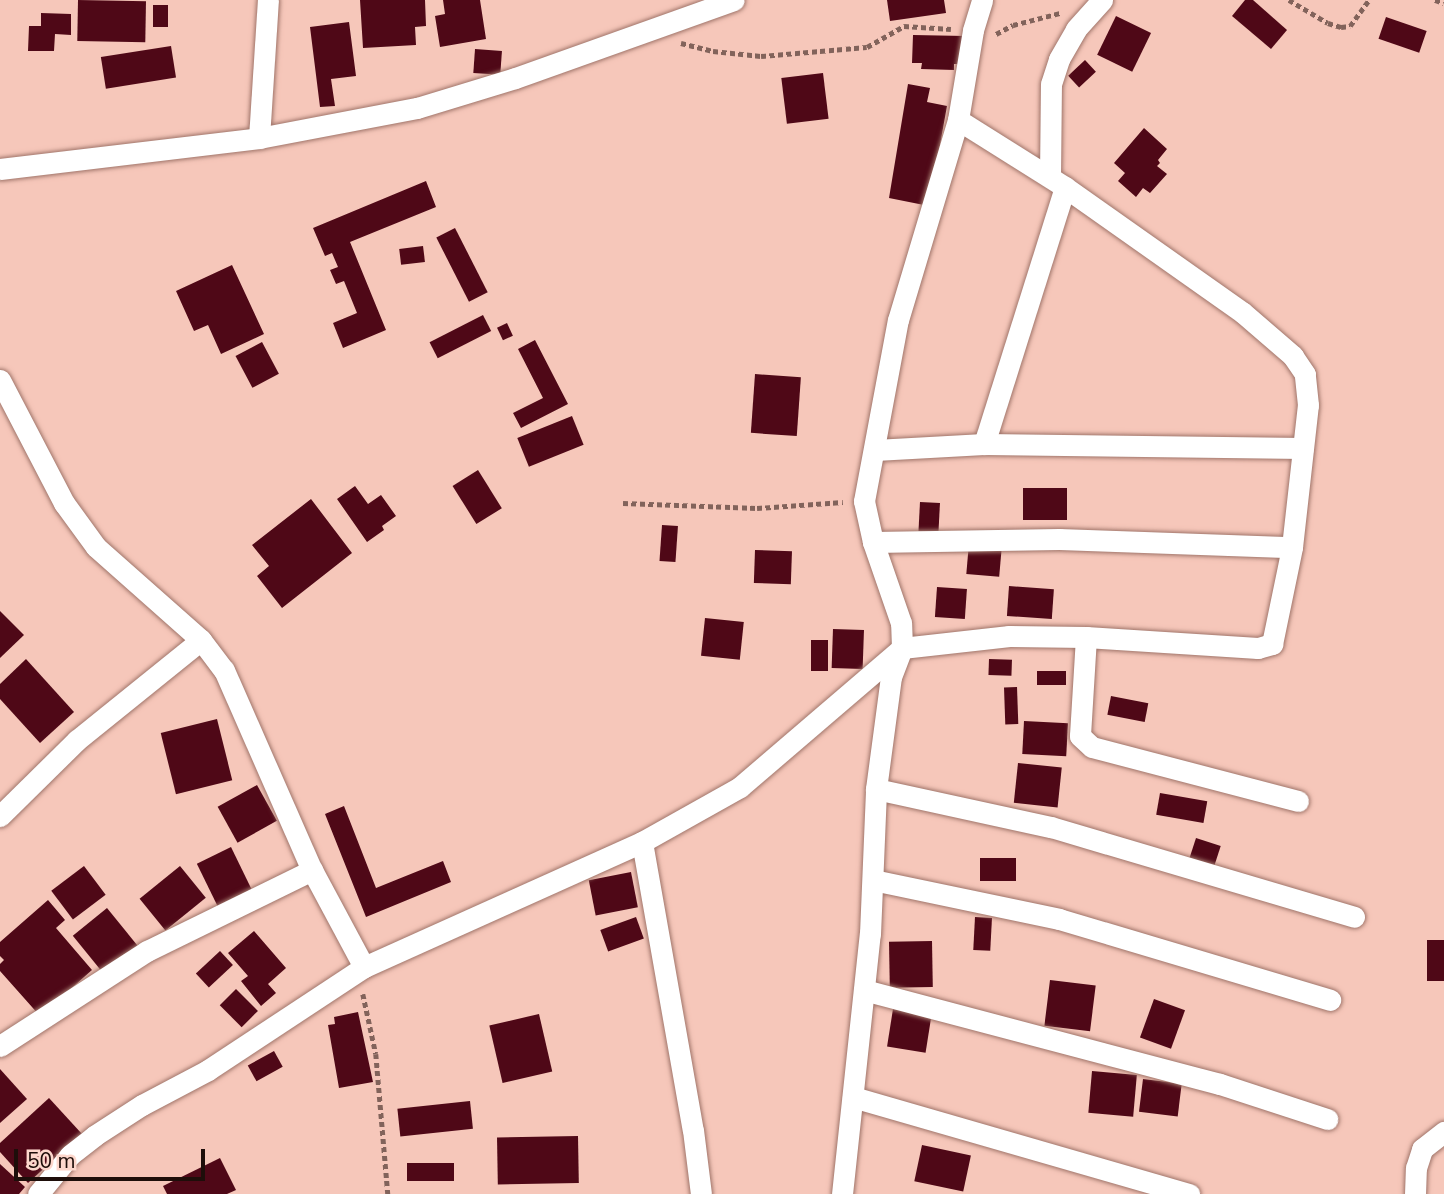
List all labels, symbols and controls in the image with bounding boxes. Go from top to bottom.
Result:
scale bar [18,1134,208,1178]
text: 50 m [27,1147,76,1175]

